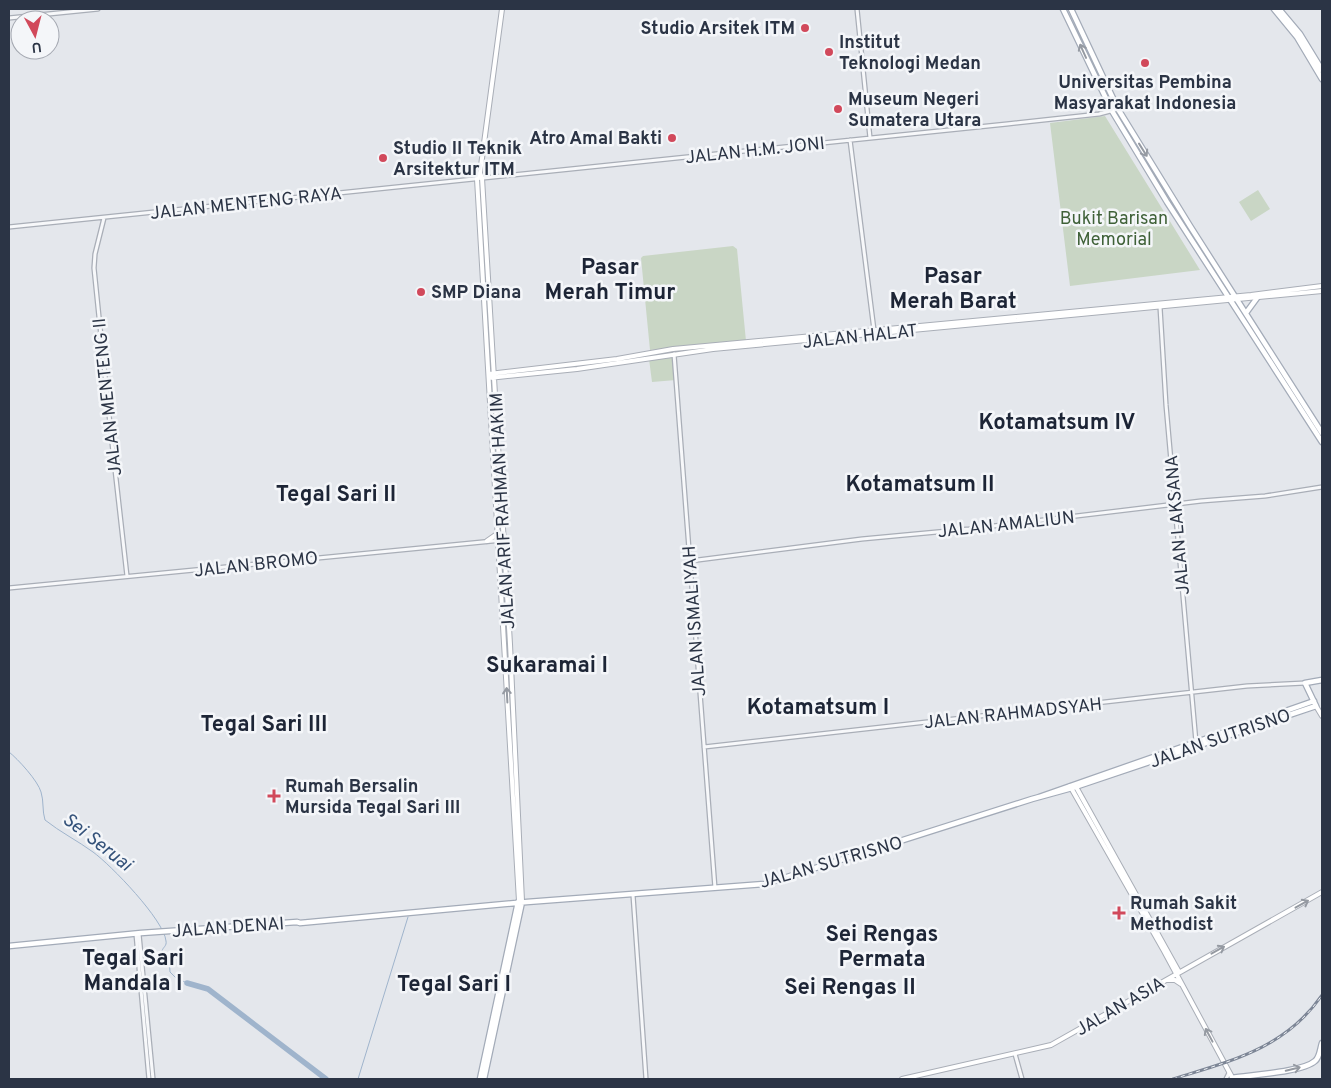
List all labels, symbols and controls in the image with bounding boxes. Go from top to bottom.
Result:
north arrow [10,10,60,60]
place label: Studio Arsitek ITM [640,18,795,41]
marker: Studio Arsitek ITM [799,22,811,34]
place label: Institut Teknologi Medan [839,32,981,76]
text: U [30,37,42,55]
one-way arrow [1078,44,1087,59]
marker: Institut Teknologi Medan [823,46,835,58]
marker: Universitas Pembina Masyarakat Indonesia [1139,57,1151,69]
place label: Universitas Pembina Masyarakat Indonesia [1054,72,1236,116]
place label: Museum Negeri Sumatera Utara [848,89,981,133]
marker: Museum Negeri Sumatera Utara [832,103,844,115]
place label: Atro Amal Bakti [529,128,662,151]
marker: Atro Amal Bakti [666,132,678,144]
street label: JALAN H.M. JONI [684,133,826,170]
place label: Studio II Teknik Arsitektur ITM [393,138,522,182]
one-way arrow [1139,143,1149,157]
marker: Studio II Teknik Arsitektur ITM [377,152,389,164]
street label: JALAN MENTENG RAYA [149,183,343,226]
park label: Bukit Barisan Memorial [1060,208,1168,252]
district label: Pasar Merah Timur [545,255,675,307]
district label: Pasar Merah Barat [889,264,1017,316]
place label: SMP Diana [431,282,521,305]
marker: SMP Diana [415,286,427,298]
street label: JALAN MENTENG II [89,317,128,477]
street label: JALAN HALAT [802,320,919,355]
street label: JALAN ARIF RAHMAN HAKIM [486,392,521,630]
district label: Kotamatsum IV [979,410,1136,437]
street label: JALAN LAKSANA [1161,454,1196,596]
district label: Kotamatsum II [846,472,994,499]
district label: Tegal Sari II [276,482,396,509]
street label: JALAN AMALIUN [937,507,1076,544]
street label: JALAN ISMALIYAH [679,545,712,697]
street label: JALAN BROMO [193,548,319,583]
district label: Sukaramai I [486,653,608,680]
one-way arrow [502,688,511,704]
street label: JALAN RAHMADSYAH [923,694,1103,735]
district label: Kotamatsum I [747,695,889,722]
street label: JALAN SUTRISNO [1147,705,1294,774]
district label: Tegal Sari III [201,712,327,739]
place label: Rumah Bersalin Mursida Tegal Sari III [285,776,460,820]
marker: Rumah Bersalin Mursida Tegal Sari III [267,789,281,803]
water label: Sei Seruai [57,808,137,878]
street label: JALAN SUTRISNO [757,832,905,895]
place label: Rumah Sakit Methodist [1130,893,1237,937]
one-way arrow [1294,899,1309,909]
marker: Rumah Sakit Methodist [1112,906,1126,920]
street label: JALAN DENAI [171,913,285,944]
district label: Sei Rengas Permata [826,922,938,974]
one-way arrow [1211,944,1225,954]
district label: Tegal Sari Mandala I [82,946,184,998]
district label: Tegal Sari I [397,972,511,999]
street label: JALAN ASIA [1072,973,1169,1042]
district label: Sei Rengas II [784,975,916,1002]
one-way arrow [1203,1028,1213,1042]
one-way arrow [1285,1063,1301,1073]

